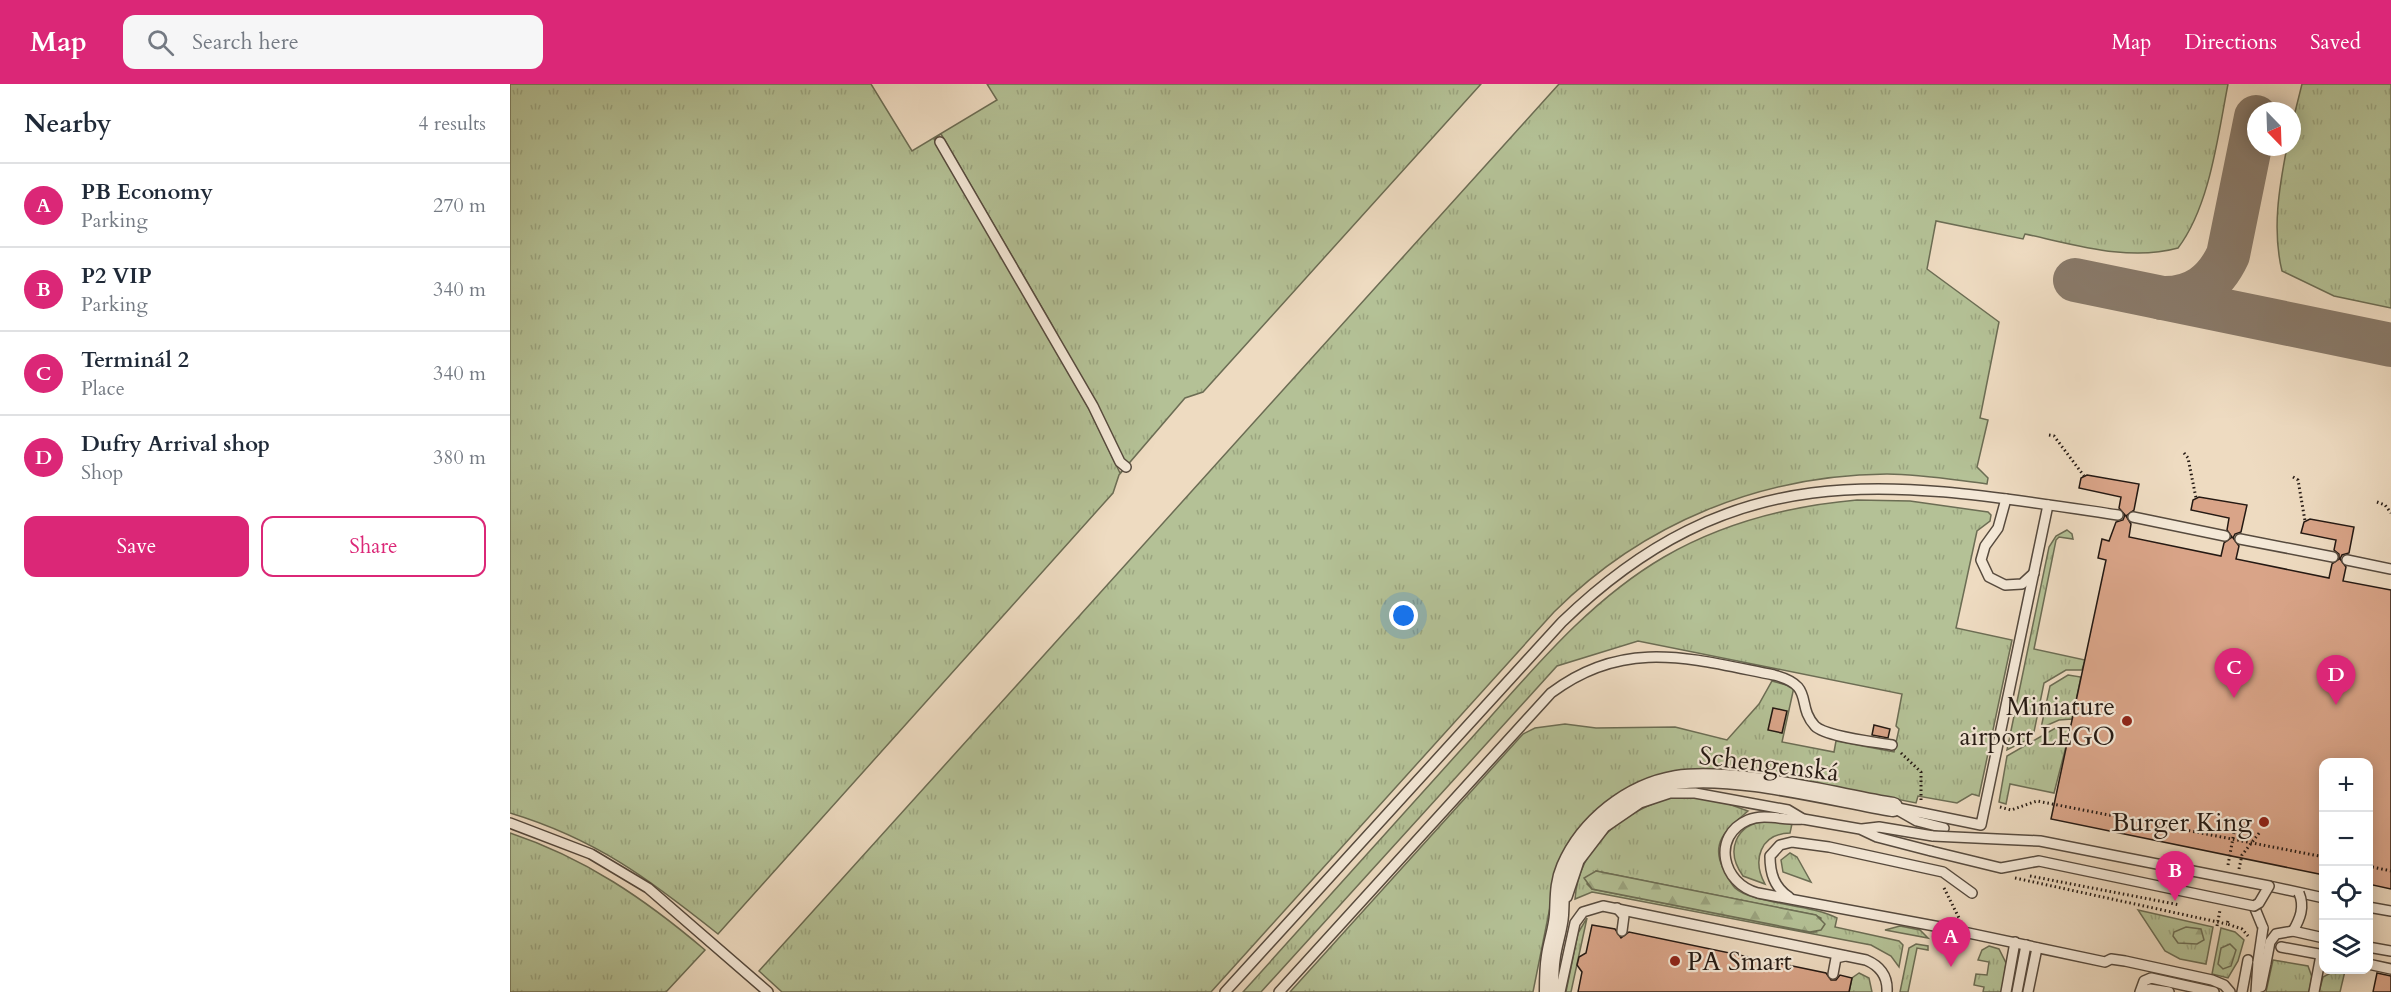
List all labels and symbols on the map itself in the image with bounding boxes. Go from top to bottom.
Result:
north arrow [2247,102,2301,156]
your location [1389,601,1418,630]
pin: C [2214,648,2254,698]
pin: D [2316,656,2356,705]
place label: Miniature airport LEGO [1960,689,2115,754]
marker: Miniature airport LEGO [2120,714,2134,728]
street label: Schengenská [1697,738,1841,790]
place label: Burger King [2112,805,2252,840]
marker: Burger King [2257,815,2271,829]
pin: B [2156,852,2194,901]
pin: A [1932,918,1970,967]
place label: PA Smart [1687,944,1792,979]
marker: PA Smart [1668,954,1682,968]

